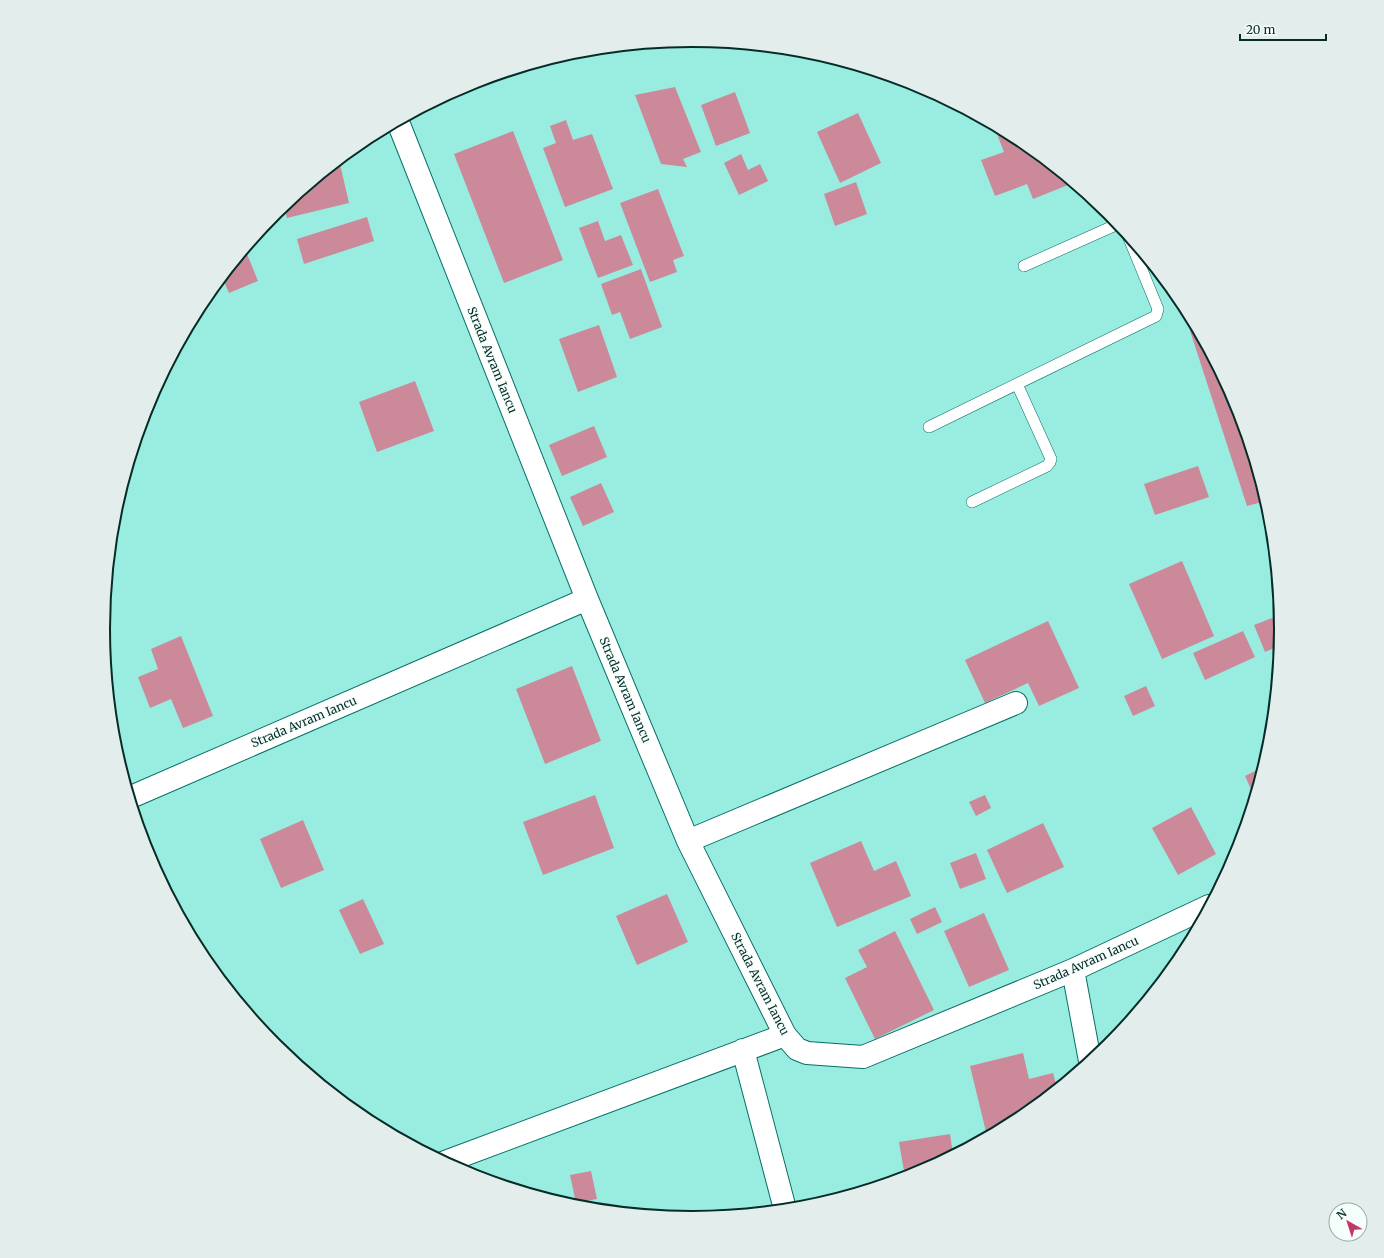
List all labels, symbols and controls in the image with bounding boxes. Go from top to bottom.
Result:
scale bar [1240,16,1326,42]
text: 20 m [1246,22,1275,37]
street label: Strada Avram Iancu [464,304,521,416]
street label: Strada Avram Iancu [596,635,655,745]
street label: Strada Avram Iancu [249,692,359,751]
street label: Strada Avram Iancu [728,930,793,1038]
street label: Strada Avram Iancu [1031,932,1141,992]
north arrow [1328,1202,1368,1242]
text: N [1334,1206,1350,1222]

